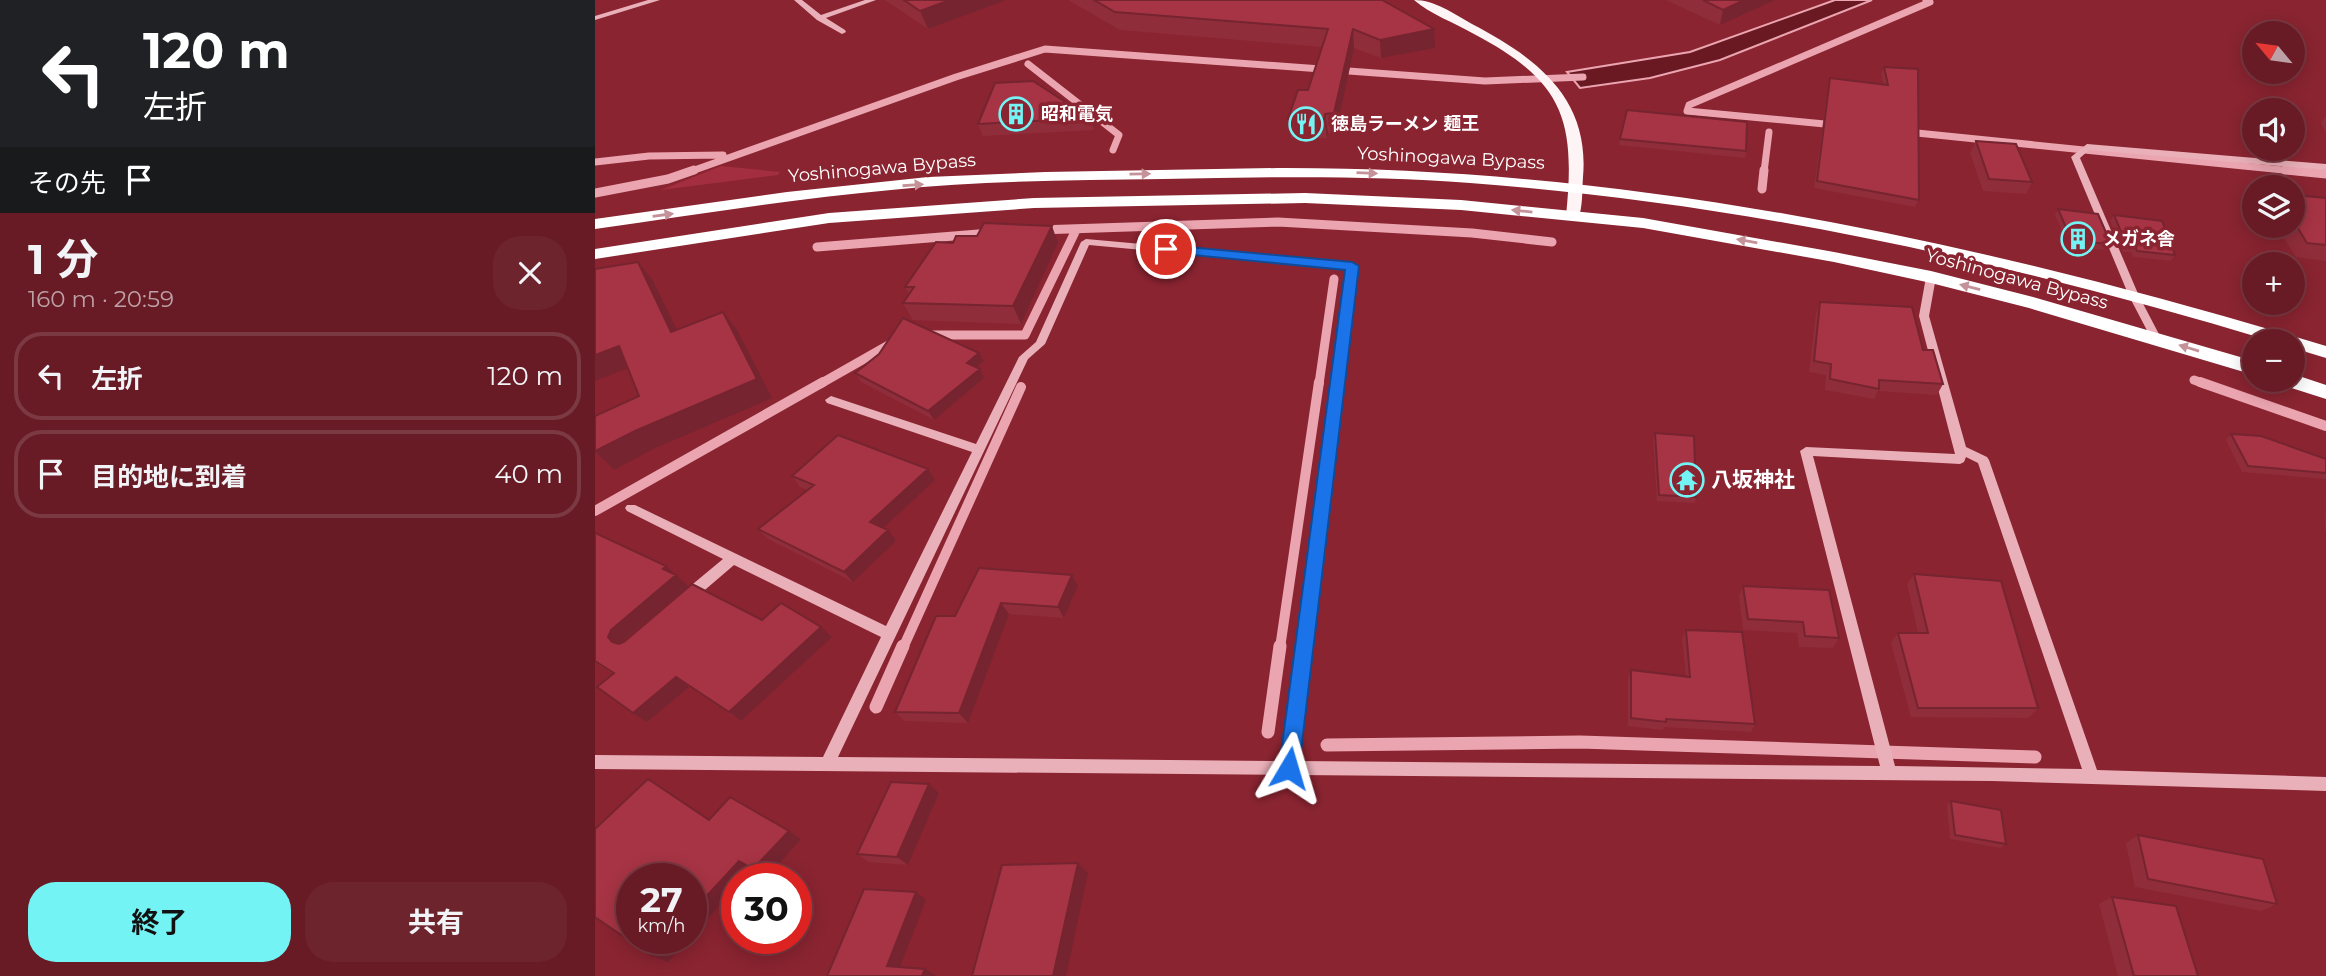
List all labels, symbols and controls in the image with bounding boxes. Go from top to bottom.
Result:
text: 120 m [143,21,290,80]
north arrow [2242,21,2305,84]
map controls [2242,21,2305,392]
icon: left [28,28,119,119]
text: 左折 [143,87,207,126]
building icon: 昭和電気 [997,95,1035,133]
button: sound [2242,98,2305,161]
place label: 昭和電気 [1041,103,1113,125]
restaurant icon: 徳島ラーメン 麺王 [1287,105,1325,143]
place label: 徳島ラーメン 麺王 [1331,113,1479,135]
street label: Yoshinogawa Bypass [1356,142,1546,174]
street label: Yoshinogawa Bypass [787,149,977,187]
icon: arrive [120,161,158,199]
text: その先 [28,167,106,199]
one-way arrow [1357,168,1379,179]
one-way arrow [1129,169,1151,180]
button: layers [2242,175,2305,238]
one-way arrow [902,179,924,190]
one-way arrow [1510,205,1532,216]
one-way arrow [652,209,674,220]
pin [1136,219,1196,279]
building icon: メガネ舎 [2059,220,2097,258]
place label: メガネ舎 [2103,228,2175,250]
icon: arrive [1147,230,1185,268]
text: 1 分 [28,233,98,285]
button: close [493,236,567,310]
one-way arrow [1736,236,1758,247]
street label: Yoshinogawa Bypass [1923,244,2111,314]
button: + [2242,252,2305,315]
one-way arrow [1959,281,1981,292]
text: 160 m · 20:59 [28,285,174,313]
button: − [2242,329,2305,392]
one-way arrow [2178,342,2199,352]
icon: left [32,357,70,395]
text: 120 m [487,360,563,392]
text: 左折 [91,363,143,395]
icon: arrive [32,455,70,493]
text: 40 m [494,458,563,490]
text: 目的地に到着 [91,461,247,493]
temple icon: 八坂神社 [1668,461,1706,499]
place label: 八坂神社 [1711,467,1795,492]
position arrow [1252,731,1326,805]
speed limit sign: 30 [721,863,812,954]
text: 27 [640,878,683,921]
button: 終了 [28,882,291,962]
button: 共有 [305,882,567,962]
text: km/h [637,915,686,937]

